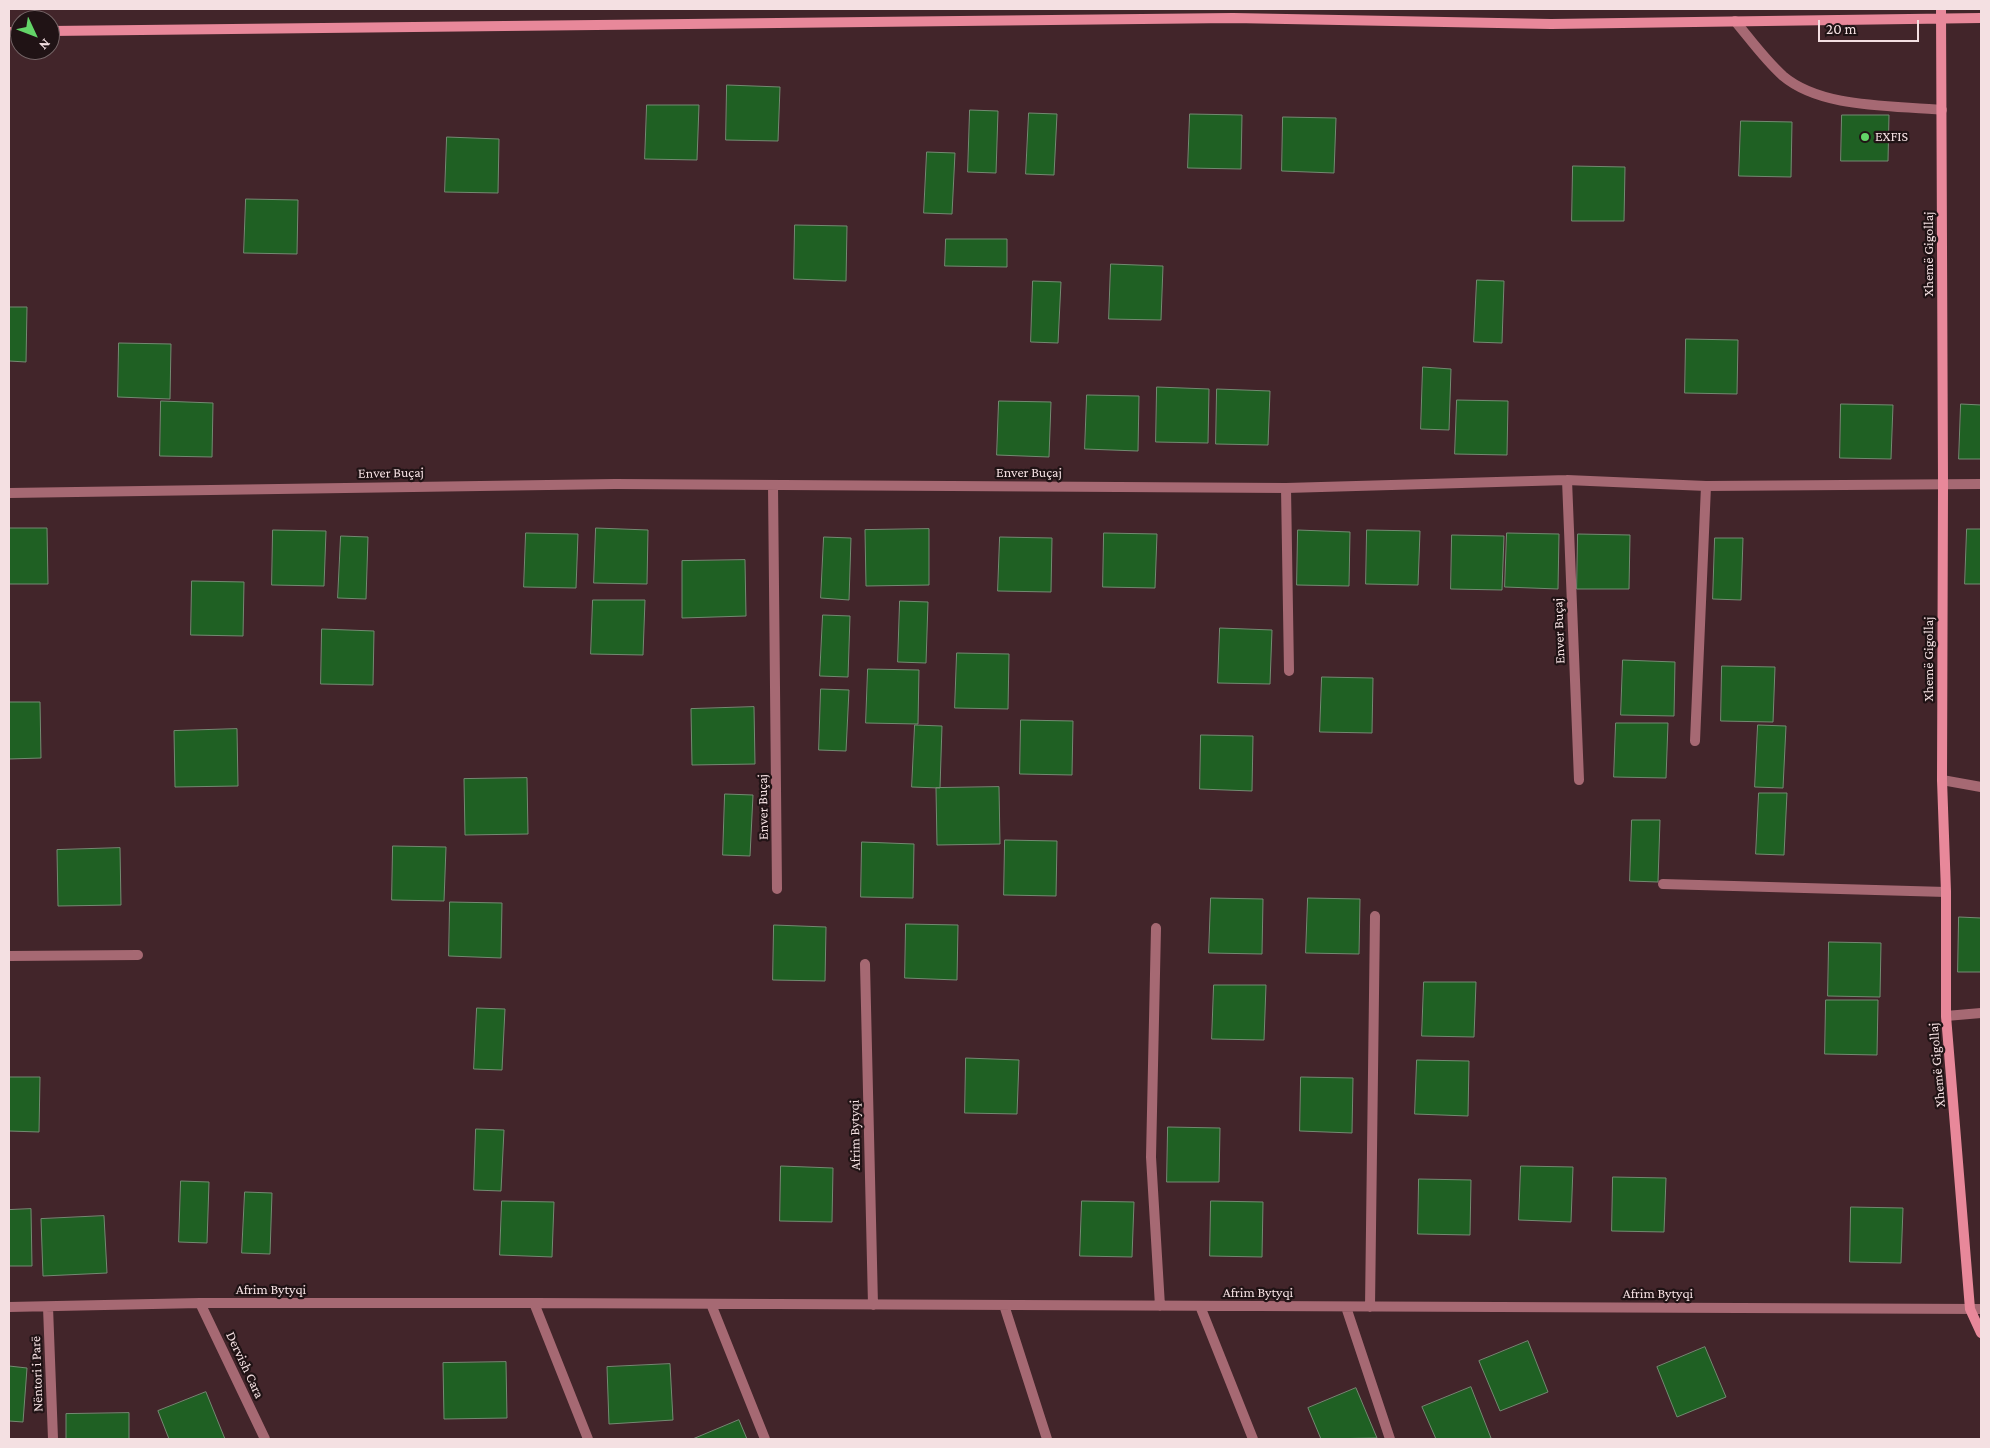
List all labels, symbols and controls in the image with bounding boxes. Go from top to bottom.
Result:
north arrow [10,10,60,60]
scale bar [1820,10,1921,42]
text: 20 m [1826,21,1857,37]
text: N [36,36,54,53]
place label: EXFIS [1875,129,1908,145]
marker: EXFIS [1859,131,1871,143]
street label: Xhemë Gigollaj [1921,211,1937,297]
street label: Enver Buçaj [358,464,424,482]
street label: Enver Buçaj [996,465,1062,481]
street label: Enver Buçaj [1549,598,1569,664]
street label: Xhemë Gigollaj [1921,616,1937,702]
street label: Enver Buçaj [754,774,772,840]
street label: Xhemë Gigollaj [1925,1022,1949,1108]
street label: Afrim Bytyqi [846,1100,864,1170]
street label: Afrim Bytyqi [236,1282,306,1298]
street label: Afrim Bytyqi [1223,1285,1293,1301]
street label: Afrim Bytyqi [1623,1286,1693,1302]
street label: Dervish Cara [222,1329,268,1401]
street label: Nëntori i Parë [27,1336,47,1412]

